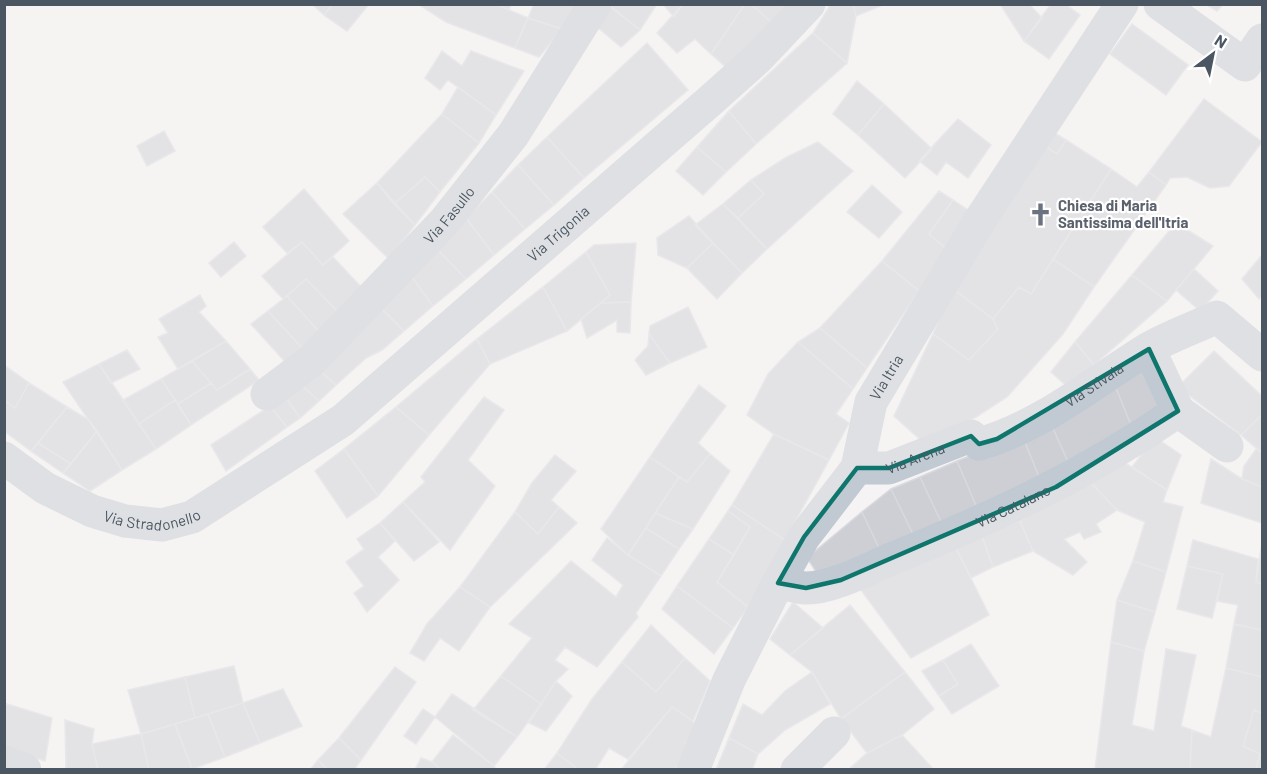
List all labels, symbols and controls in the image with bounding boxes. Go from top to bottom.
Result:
north arrow [1183,24,1243,84]
text: N [1212,30,1231,52]
street label: Via Fasullo [419,182,478,247]
place label: Chiesa di Maria Santissima dell'Itria [1058,196,1188,231]
street label: Via Trigonia [523,201,592,265]
church icon: Chiesa di Maria Santissima dell'Itria [1027,201,1053,227]
street label: Via Itria [865,351,906,403]
street label: Via Stivala [1061,358,1127,411]
street label: Via Arena [883,438,947,477]
street label: Via Catalano [973,480,1053,531]
street label: Via Stradonello [102,505,204,534]

